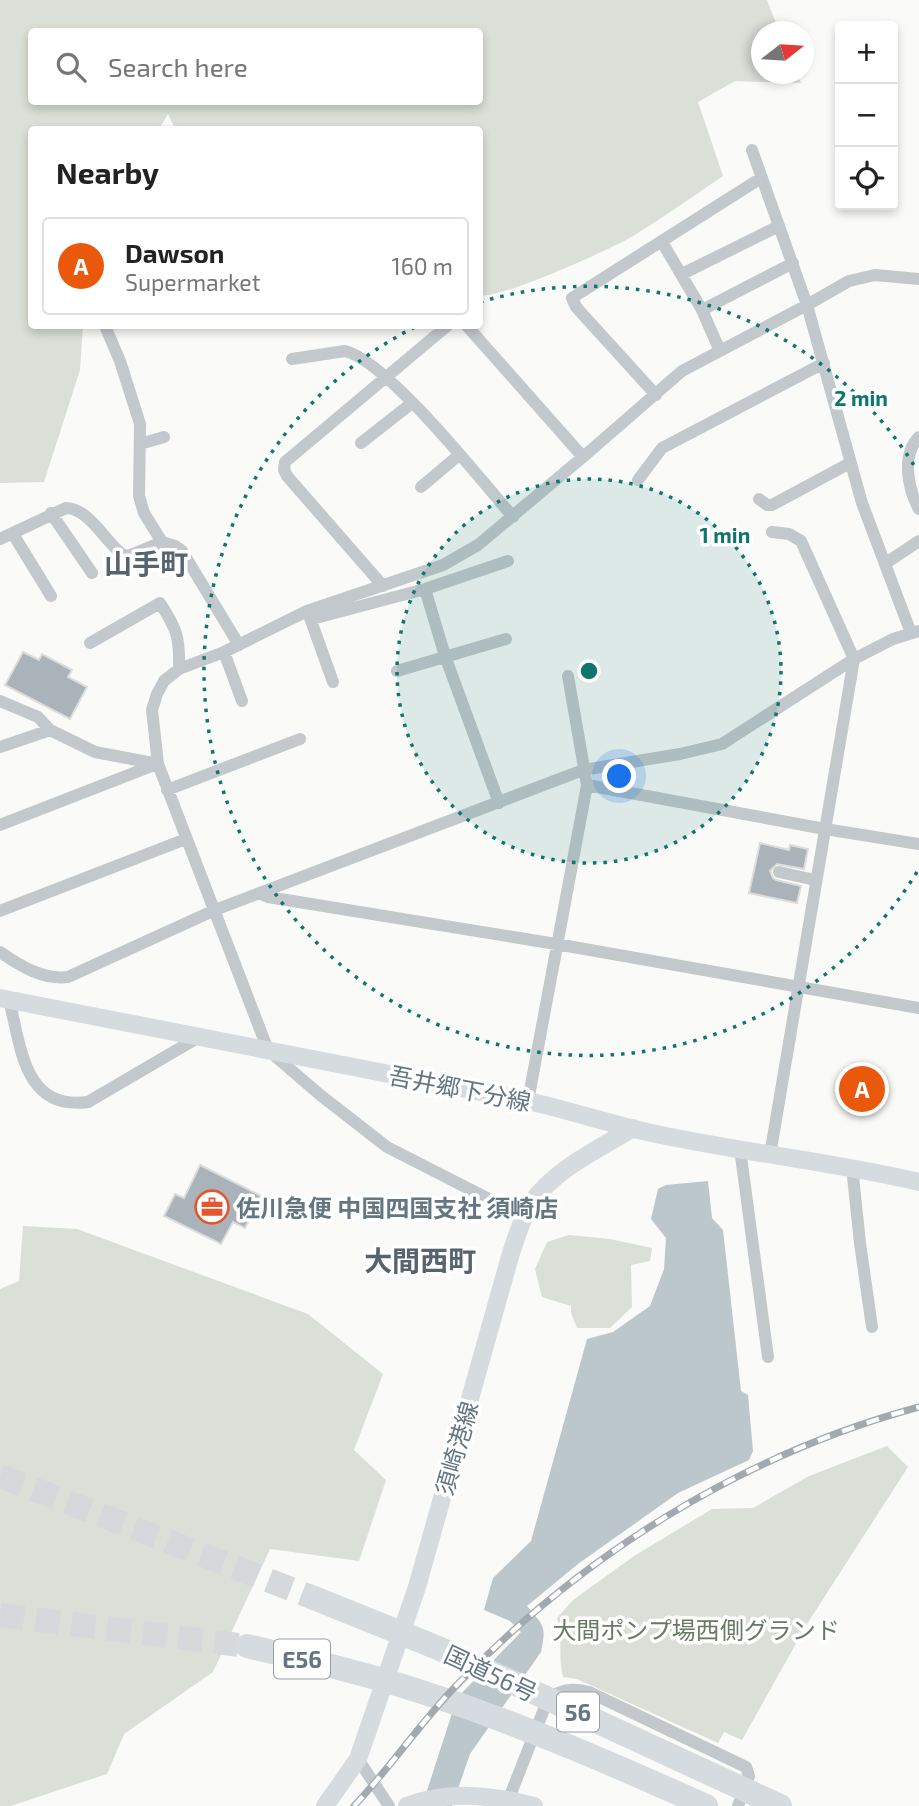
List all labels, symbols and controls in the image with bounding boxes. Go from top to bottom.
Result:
north arrow [751,21,814,84]
map controls [835,21,898,210]
button: + [835,21,898,84]
search box [28,28,483,105]
icon: search [52,48,90,86]
text: Search here [108,51,248,82]
button: − [835,84,898,147]
button: locate [835,147,898,210]
text: Nearby [56,154,159,190]
text: Dawson [125,237,224,268]
text: A [73,252,89,280]
text: 160 m [392,252,453,280]
text: Supermarket [125,268,260,296]
text: 2 min [834,385,888,410]
text: 1 min [700,522,750,547]
district label: 山手町 [104,546,188,580]
centre of rings [577,659,601,683]
your location [602,759,636,793]
street label: 吾井郷下分線 [387,1060,533,1116]
pin: A [839,1063,885,1115]
office icon: 佐川急便 中国四国支社 須崎店 [193,1188,231,1226]
place label: 佐川急便 中国四国支社 須崎店 [236,1193,558,1222]
district label: 大間西町 [364,1243,476,1277]
street label: 須崎港線 [429,1398,483,1498]
park label: 大間ポンプ場西側グランド [552,1615,840,1644]
street label: 国道56号 [440,1639,542,1707]
road number: E56 [274,1640,330,1678]
road number: 56 [557,1693,599,1732]

